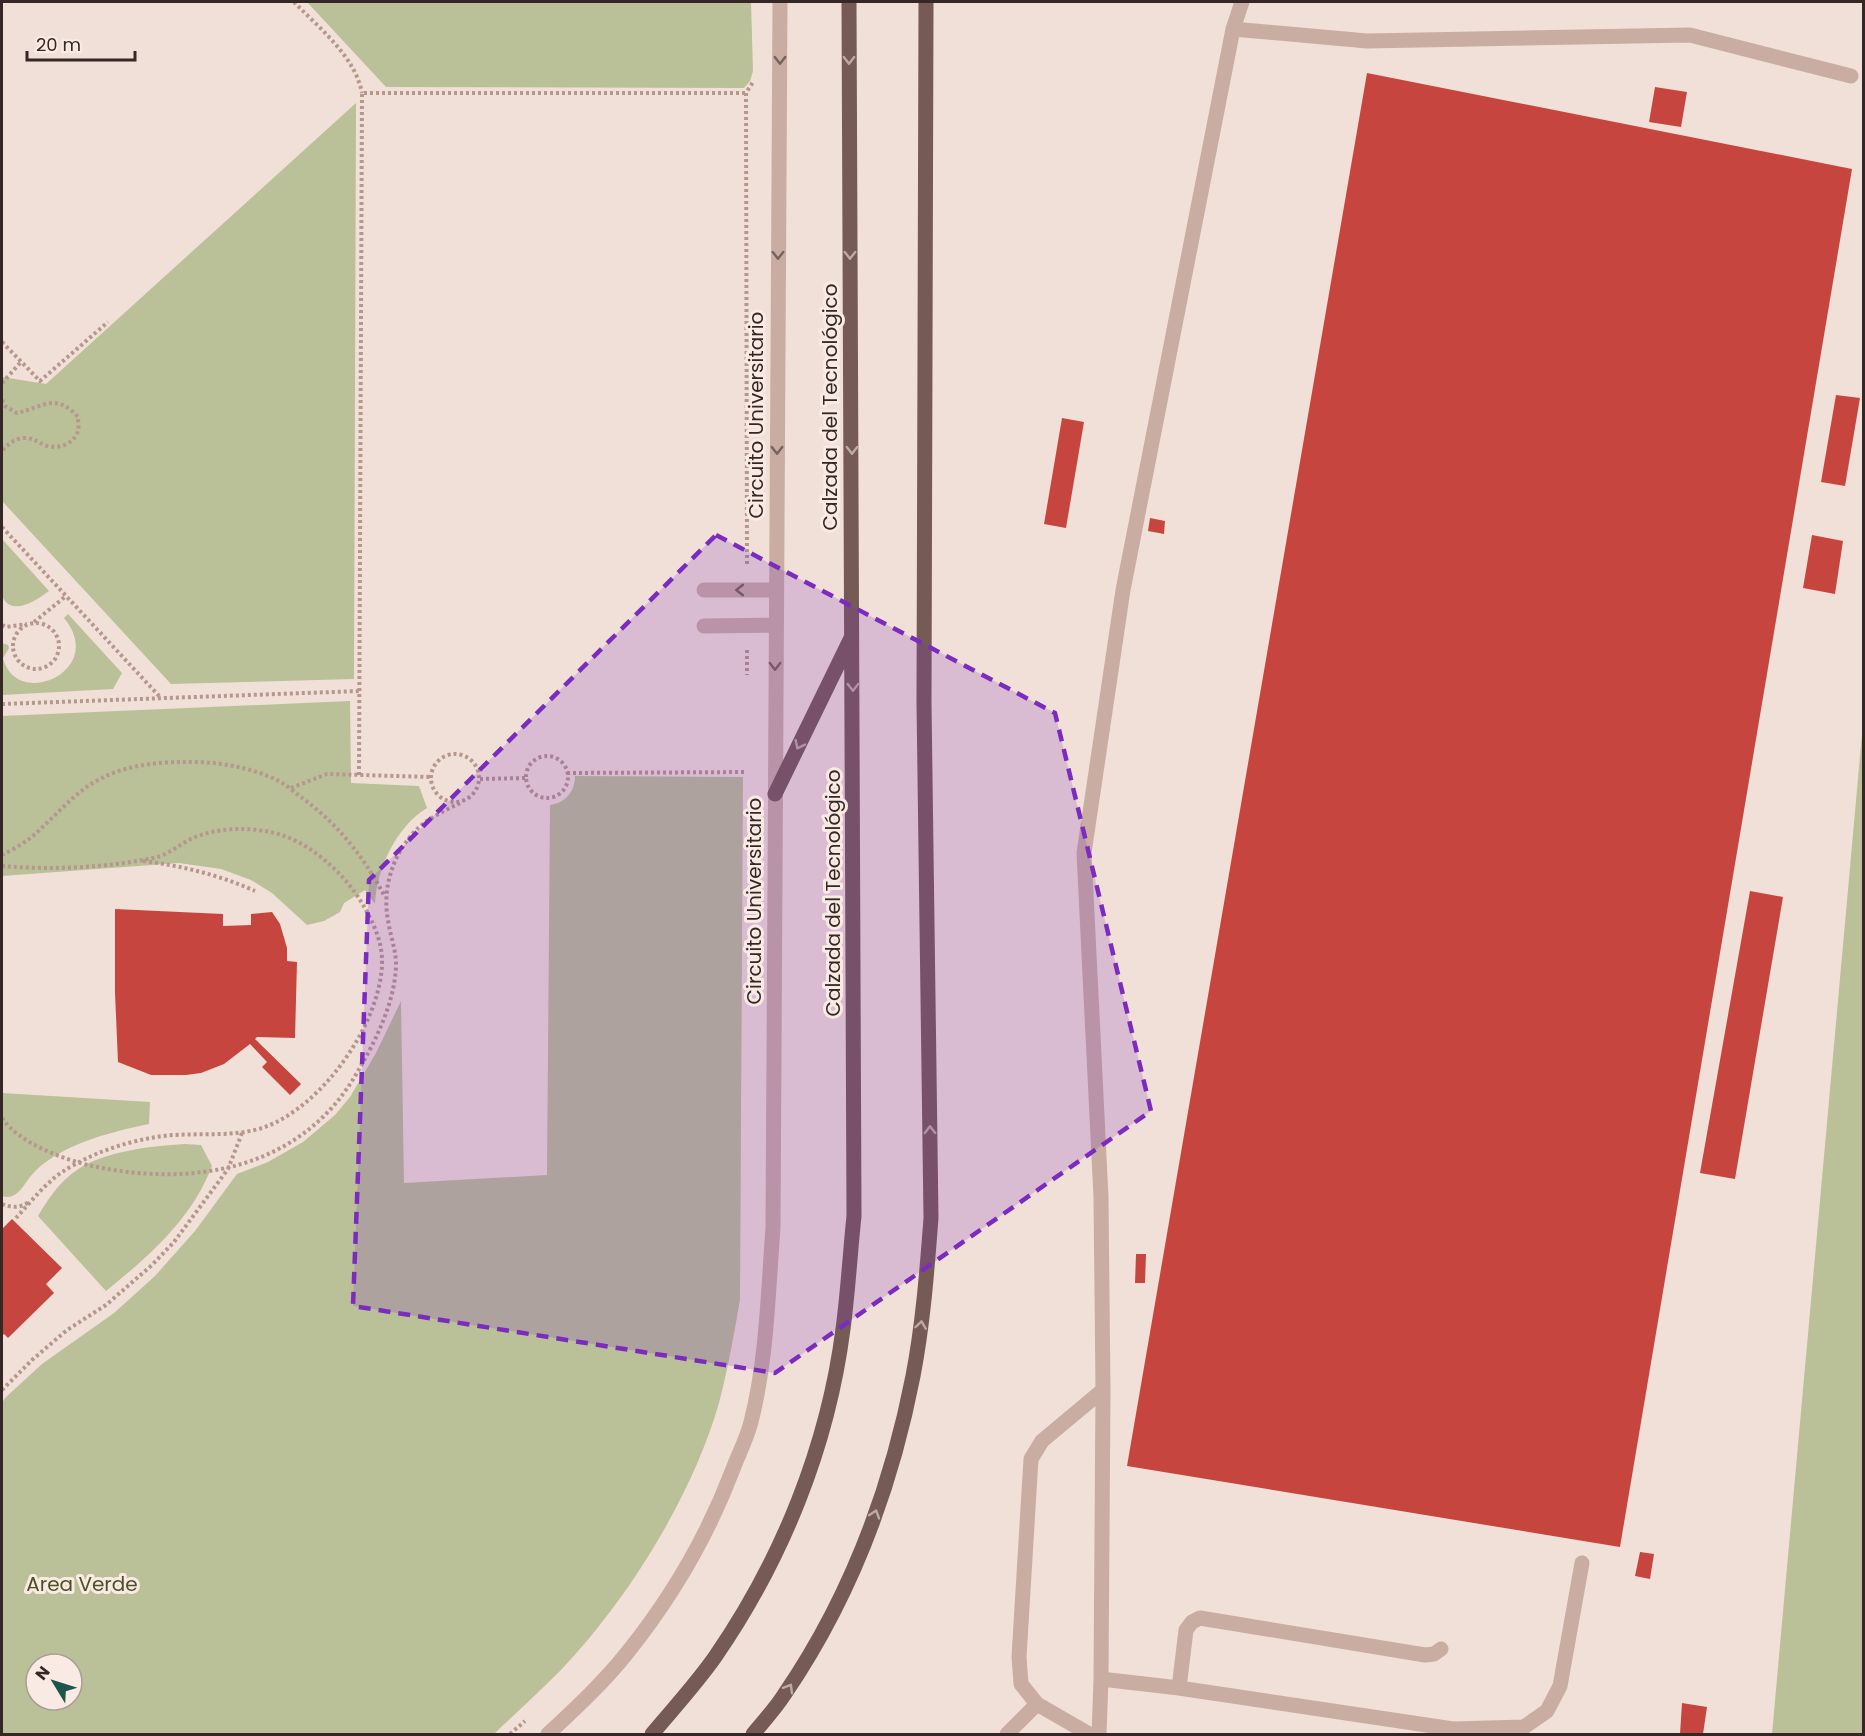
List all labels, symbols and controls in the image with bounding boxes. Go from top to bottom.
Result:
scale bar [27,24,135,62]
text: 20 m [36,32,81,57]
one-way arrow [774,55,786,64]
one-way arrow [843,55,855,64]
one-way arrow [772,250,784,259]
one-way arrow [844,250,857,259]
street label: Calzada del Tecnológico [816,283,844,531]
street label: Circuito Universitario [742,312,770,518]
one-way arrow [771,445,783,454]
one-way arrow [846,445,858,454]
one-way arrow [736,584,745,596]
one-way arrow [769,661,781,670]
one-way arrow [847,682,859,691]
one-way arrow [795,738,807,749]
street label: Calzada del Tecnológico [819,769,847,1017]
street label: Circuito Universitario [740,798,768,1004]
one-way arrow [924,1126,936,1135]
one-way arrow [914,1320,926,1329]
one-way arrow [867,1509,880,1520]
park label: Area Verde [26,1570,138,1598]
north arrow [24,1652,84,1712]
text: N [30,1661,55,1685]
one-way arrow [781,1684,793,1694]

